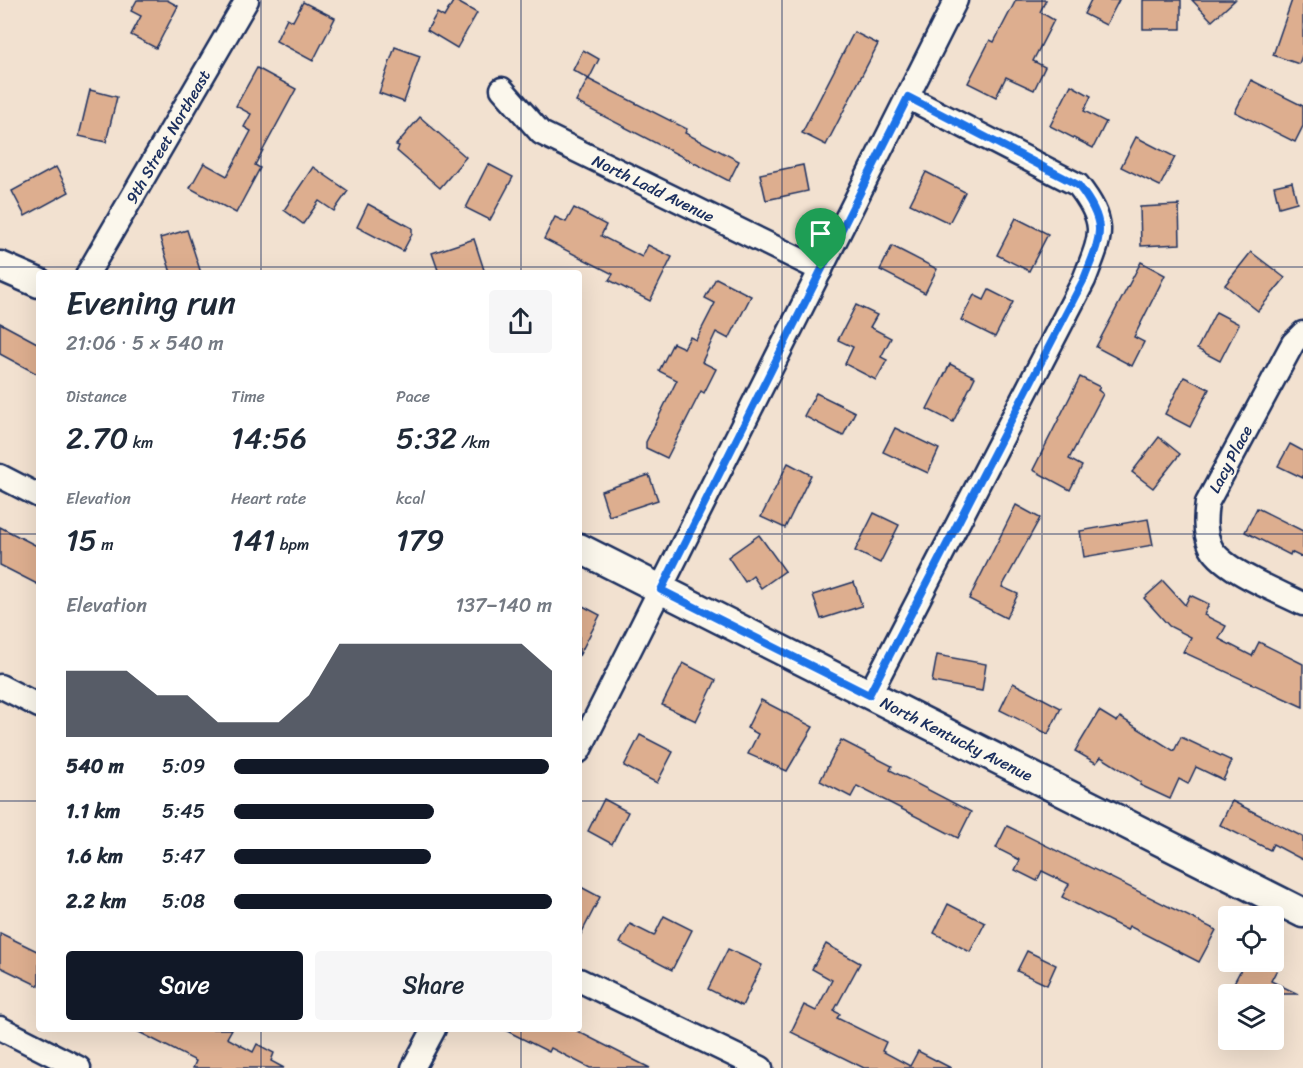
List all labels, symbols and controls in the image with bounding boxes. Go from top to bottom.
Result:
street label: 9th Street Northeast [117,64,218,209]
street label: North Ladd Avenue [587,146,719,231]
pin [795,208,846,270]
icon: arrive [804,217,837,250]
text: Evening run [66,274,236,332]
button: share [489,290,552,353]
text: 21:06 · 5 × 540 m [66,326,224,361]
text: Distance [66,382,127,411]
text: Time [231,382,265,411]
text: Pace [396,382,430,411]
text: 2.70 [66,411,128,465]
text: 14:56 [231,411,307,465]
text: 5:32 [396,411,457,465]
street label: Lacy Place [1200,420,1261,499]
text: km [128,428,153,457]
text: /km [457,428,490,457]
text: Elevation [66,484,131,513]
text: Heart rate [231,484,306,513]
text: kcal [396,484,425,513]
text: 15 [66,513,97,567]
text: 141 [231,513,276,567]
text: 179 [396,513,444,567]
text: m [97,530,114,559]
text: bpm [276,530,309,559]
text: Elevation [66,588,147,623]
text: 137–140 m [455,588,552,623]
street label: North Kentucky Avenue [875,688,1038,790]
text: 540 m [66,749,124,784]
text: 5:09 [162,749,205,784]
text: 1.1 km [66,794,120,829]
text: 5:45 [162,794,205,829]
text: 1.6 km [66,839,123,874]
text: 5:47 [162,839,204,874]
text: 2.2 km [66,884,126,919]
text: 5:08 [162,884,205,919]
map controls [1218,906,1284,1050]
button: locate [1218,906,1284,972]
button: Save [66,951,303,1020]
button: Share [315,951,552,1020]
button: layers [1218,984,1284,1050]

